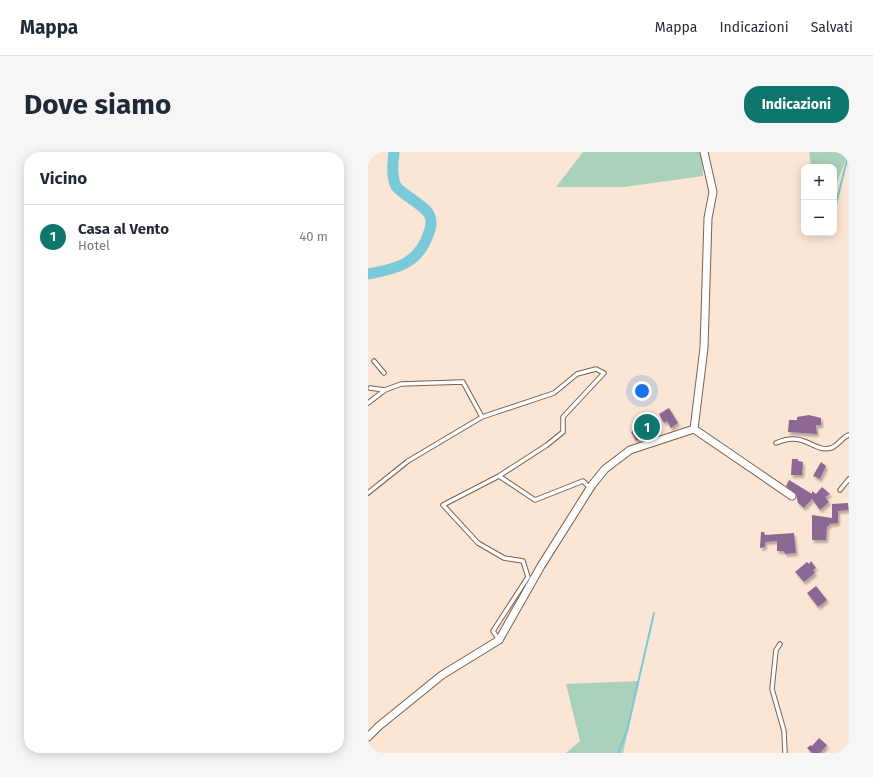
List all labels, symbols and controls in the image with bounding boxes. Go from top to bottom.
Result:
text: Mappa [20,16,78,39]
text: Mappa [655,19,697,36]
text: Indicazioni [719,19,789,36]
text: Salvati [811,19,853,36]
button: Indicazioni [744,86,849,123]
text: Dove siamo [24,88,171,121]
map controls [801,164,837,236]
button: + [801,164,837,200]
text: Vicino [40,168,87,189]
button: − [801,200,837,236]
text: Casa al Vento [78,220,169,238]
text: 1 [50,229,56,244]
text: 40 m [299,229,328,244]
text: Hotel [78,238,110,253]
your location [632,381,652,401]
pin: 1 [634,412,660,442]

